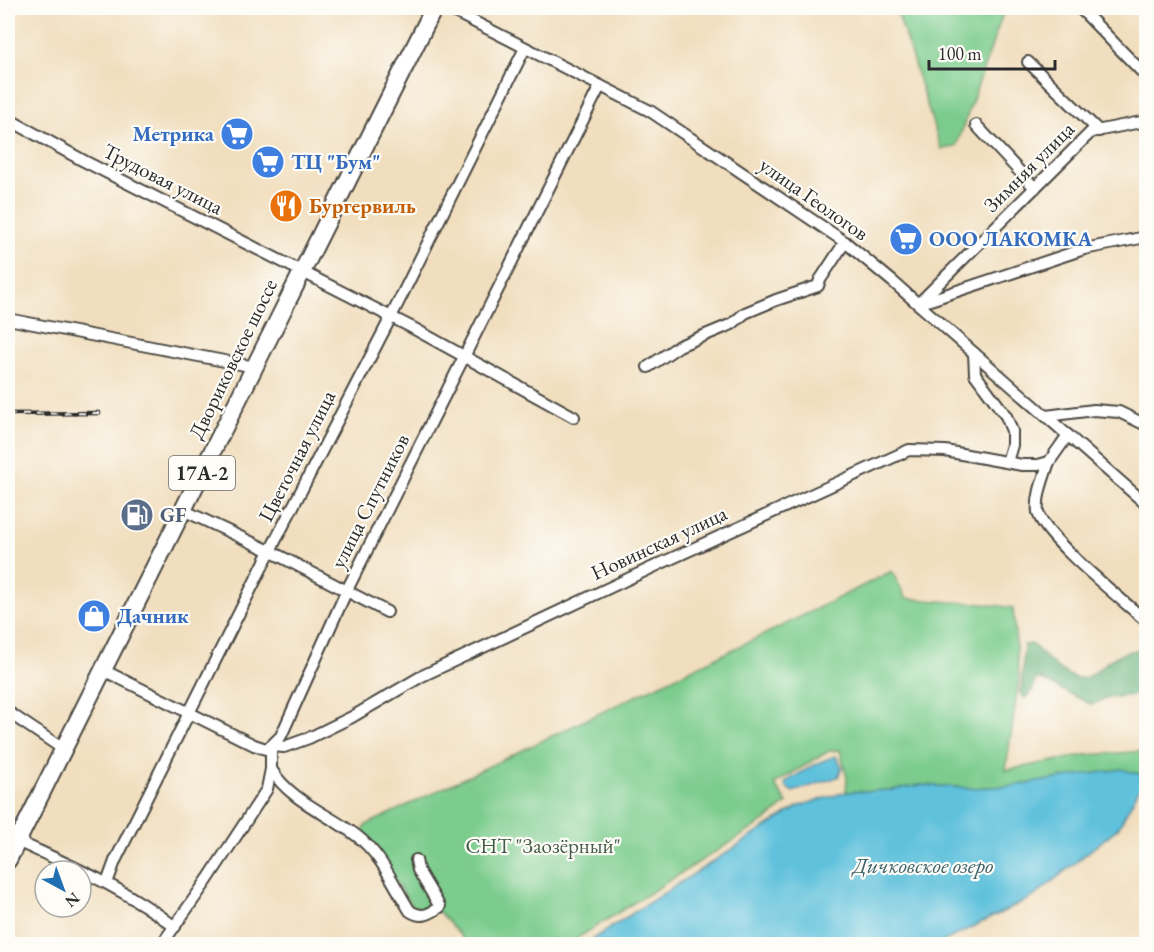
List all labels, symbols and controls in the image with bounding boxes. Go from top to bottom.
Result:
scale bar [929,33,1055,71]
text: 100 m [938,42,982,65]
street label: Зимняя улица [977,115,1080,218]
supermarket icon: Метрика [219,116,255,152]
place label: Метрика [133,120,215,147]
street label: Трудовая улица [99,137,228,221]
supermarket icon: ТЦ "Бум" [250,144,286,180]
place label: ТЦ "Бум" [291,148,381,175]
street label: улица Геологов [754,151,874,246]
restaurant icon: Бургервиль [268,188,304,224]
place label: Бургервиль [309,192,416,219]
supermarket icon: ООО ЛАКОМКА [888,221,924,257]
place label: ООО ЛАКОМКА [929,225,1093,252]
street label: Двориковское шоссе [182,274,283,443]
street label: Цветочная улица [252,385,341,526]
street label: улица Спутников [324,429,415,573]
road number: 17А-2 [169,456,235,490]
fuel station icon: GF [119,497,155,533]
street label: Новинская улица [586,499,732,586]
place label: GF [160,501,187,528]
shop icon: Дачник [76,598,112,634]
place label: Дачник [117,602,189,629]
park label: СНТ "Заозёрный" [465,832,621,859]
water label: Дичковское озеро [851,851,993,880]
north arrow [33,859,93,919]
text: N [61,888,84,912]

